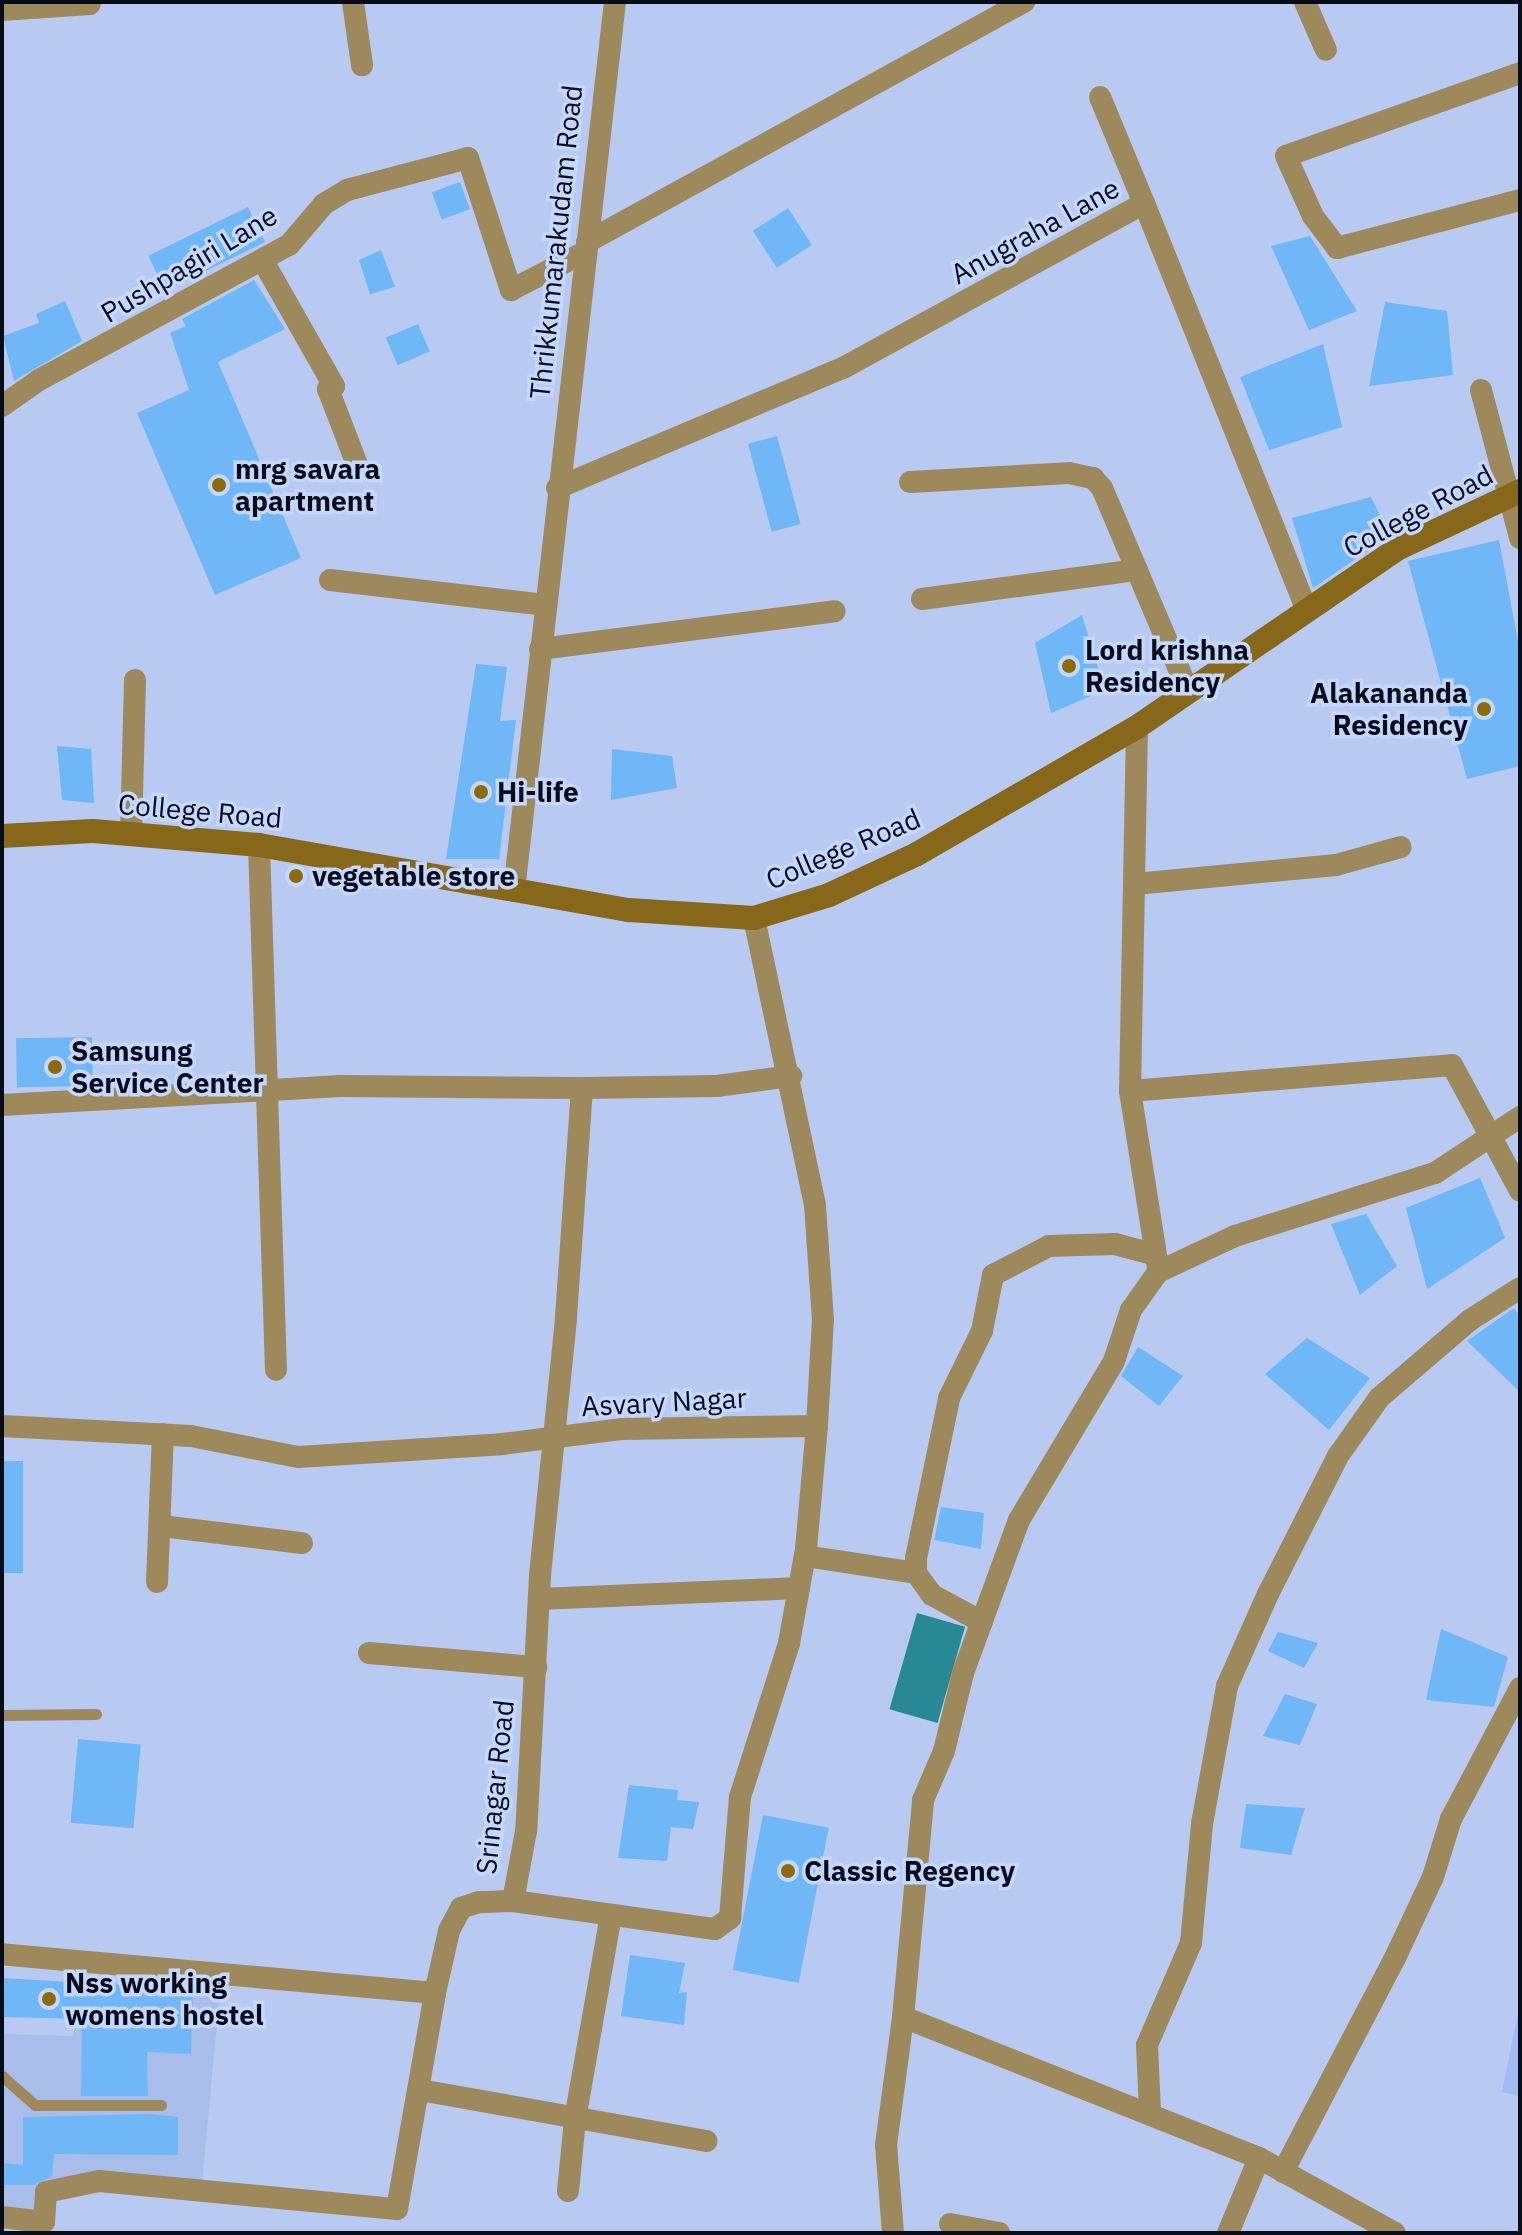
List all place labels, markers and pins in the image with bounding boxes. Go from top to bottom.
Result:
place label: mrg savara apartment [235,452,380,518]
marker: mrg savara apartment [210,476,228,494]
place label: Lord krishna Residency [1085,633,1249,699]
marker: Lord krishna Residency [1060,657,1078,675]
place label: Alakananda Residency [1310,676,1468,742]
marker: Alakananda Residency [1475,700,1493,718]
place label: Hi-life [497,775,579,809]
marker: Hi-life [472,783,490,801]
place label: vegetable store [312,859,515,893]
marker: vegetable store [287,867,305,885]
place label: Samsung Service Center [71,1034,264,1100]
marker: Samsung Service Center [46,1058,64,1076]
place label: Classic Regency [804,1854,1015,1888]
marker: Classic Regency [779,1862,797,1880]
place label: Nss working womens hostel [65,1966,263,2032]
marker: Nss working womens hostel [40,1990,58,2008]

